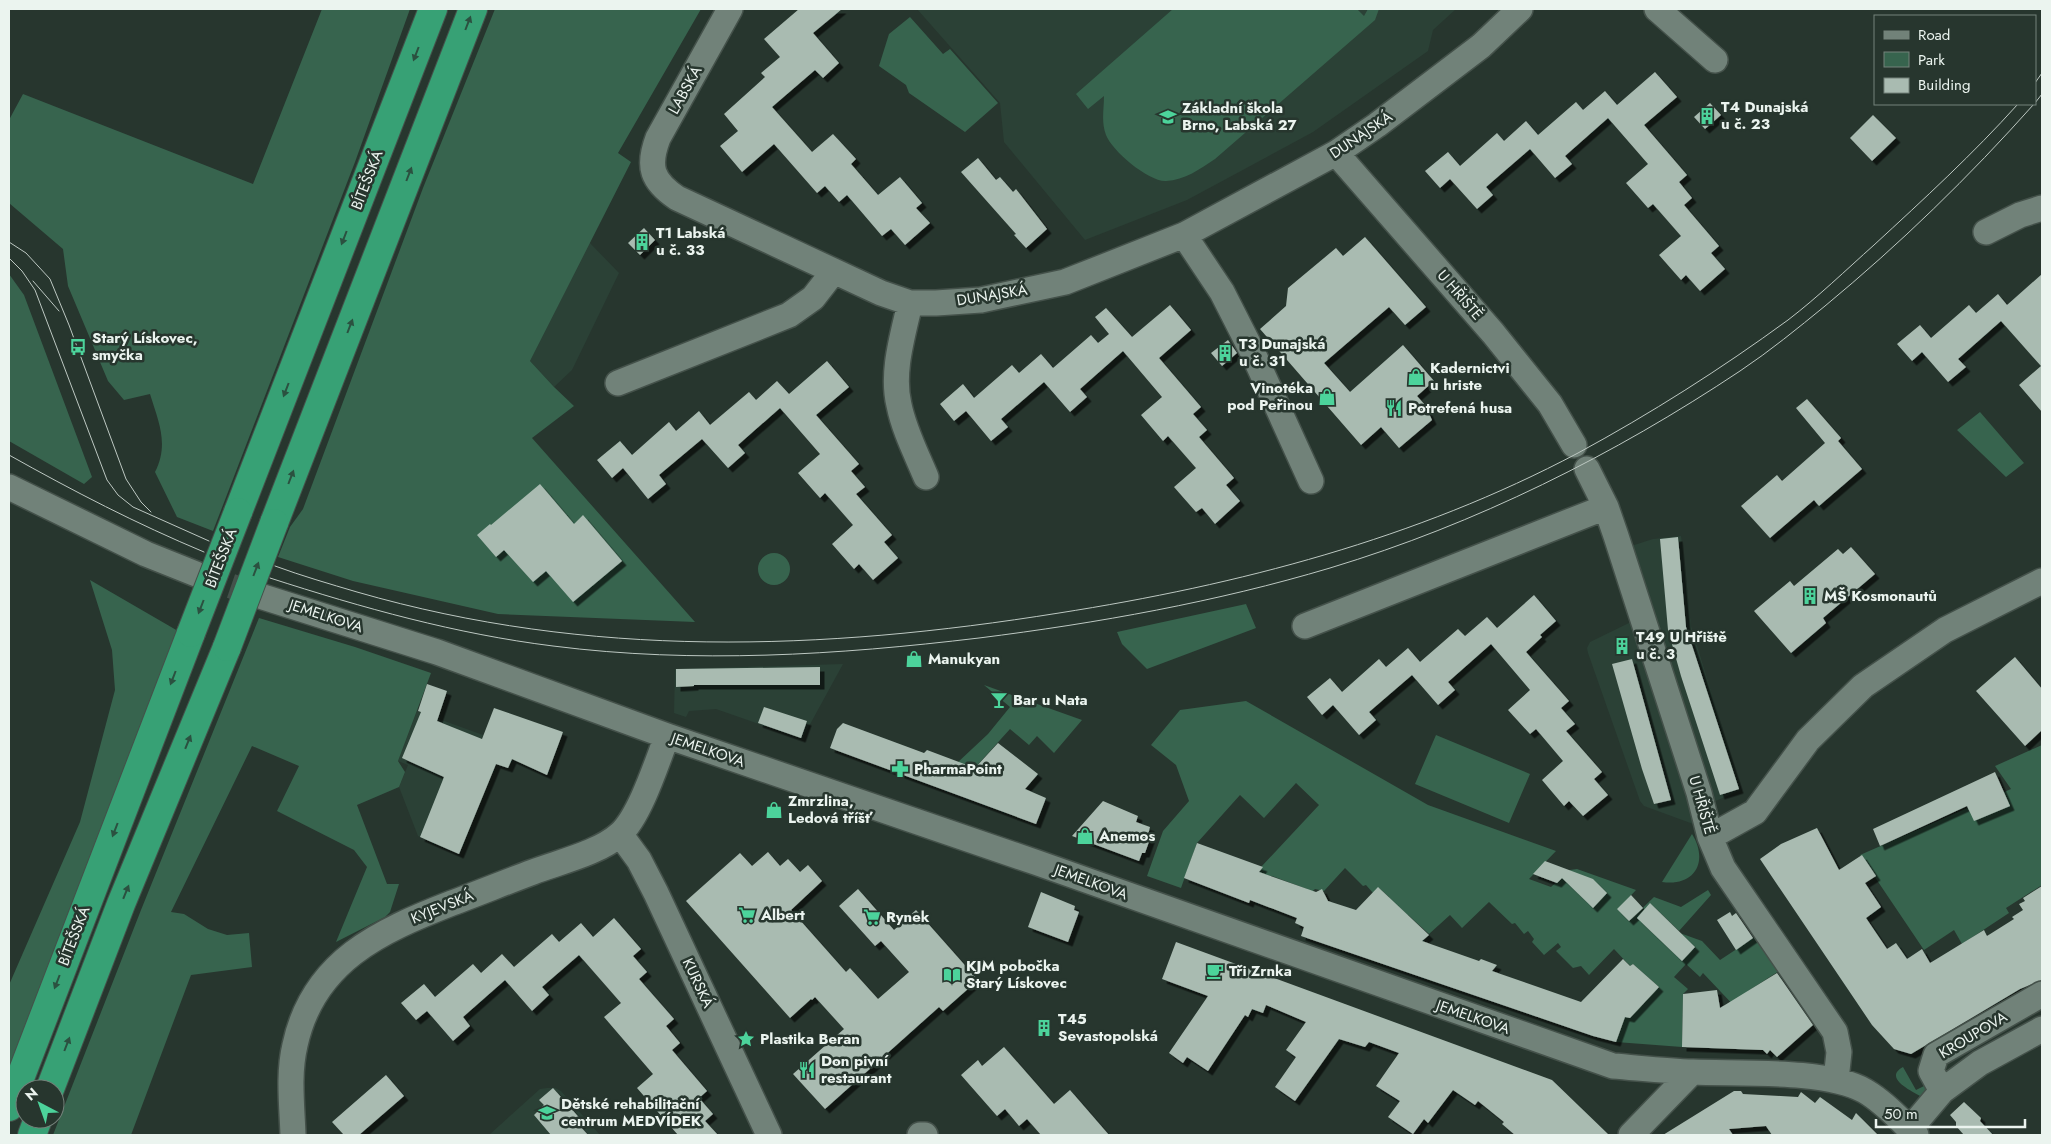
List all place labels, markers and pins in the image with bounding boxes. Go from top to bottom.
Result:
place label: T4 Dunajská u č. 23 [1721,96,1808,135]
place label: Základní škola Brno, Labská 27 [1182,97,1297,136]
building icon: T4 Dunajská u č. 23 [1697,106,1717,126]
school or university icon: Základní škola Brno, Labská 27 [1158,107,1178,127]
place label: T1 Labská u č. 33 [656,222,725,261]
building icon: T1 Labská u č. 33 [632,232,652,252]
place label: Starý Lískovec, smyčka [92,327,198,366]
place label: T3 Dunajská u č. 31 [1239,333,1325,372]
bus stop icon: Starý Lískovec, smyčka [68,337,88,357]
building icon: T3 Dunajská u č. 31 [1215,343,1235,363]
place label: Kadernictvi u hriste [1430,357,1510,396]
shop icon: Kadernictvi u hriste [1406,367,1426,387]
place label: Vinotéka pod Peřinou [1227,377,1313,416]
shop icon: Vinotéka pod Peřinou [1317,387,1337,407]
place label: Potrefená husa [1408,397,1512,419]
restaurant icon: Potrefená husa [1384,398,1404,418]
place label: MŠ Kosmonautů [1824,585,1937,607]
building icon: MŠ Kosmonautů [1800,586,1820,606]
place label: T49 U Hřiště u č. 3 [1636,626,1727,665]
building icon: T49 U Hřiště u č. 3 [1612,636,1632,656]
place label: Manukyan [928,648,1000,670]
shop icon: Manukyan [904,649,924,669]
place label: Bar u Nata [1013,689,1088,711]
bar icon: Bar u Nata [989,690,1009,710]
place label: PharmaPoint [914,758,1002,780]
pharmacy icon: PharmaPoint [890,759,910,779]
place label: Zmrzlina, Ledová tříšť [788,790,873,829]
shop icon: Zmrzlina, Ledová tříšť [764,800,784,820]
place label: Anemos [1098,825,1155,847]
shop icon: Anemos [1075,826,1095,846]
place label: Albert [760,904,805,926]
supermarket icon: Albert [737,905,757,925]
place label: Rynek [886,906,930,928]
supermarket icon: Rynek [862,907,882,927]
place label: KJM pobočka Starý Lískovec [966,955,1067,994]
place label: Tři Zrnka [1229,960,1292,982]
cafe icon: Tři Zrnka [1205,961,1225,981]
library icon: KJM pobočka Starý Lískovec [942,965,962,985]
place label: T45 Sevastopolská [1058,1008,1158,1047]
building icon: T45 Sevastopolská [1034,1018,1054,1038]
place label: Plastika Beran [760,1028,860,1050]
place icon: Plastika Beran [736,1029,756,1049]
place label: Don pivní restaurant [821,1050,892,1089]
restaurant icon: Don pivní restaurant [797,1060,817,1080]
place label: Dětské rehabilitační centrum MEDVÍDEK [561,1093,702,1132]
school or university icon: Dětské rehabilitační centrum MEDVÍDEK [537,1103,557,1123]

